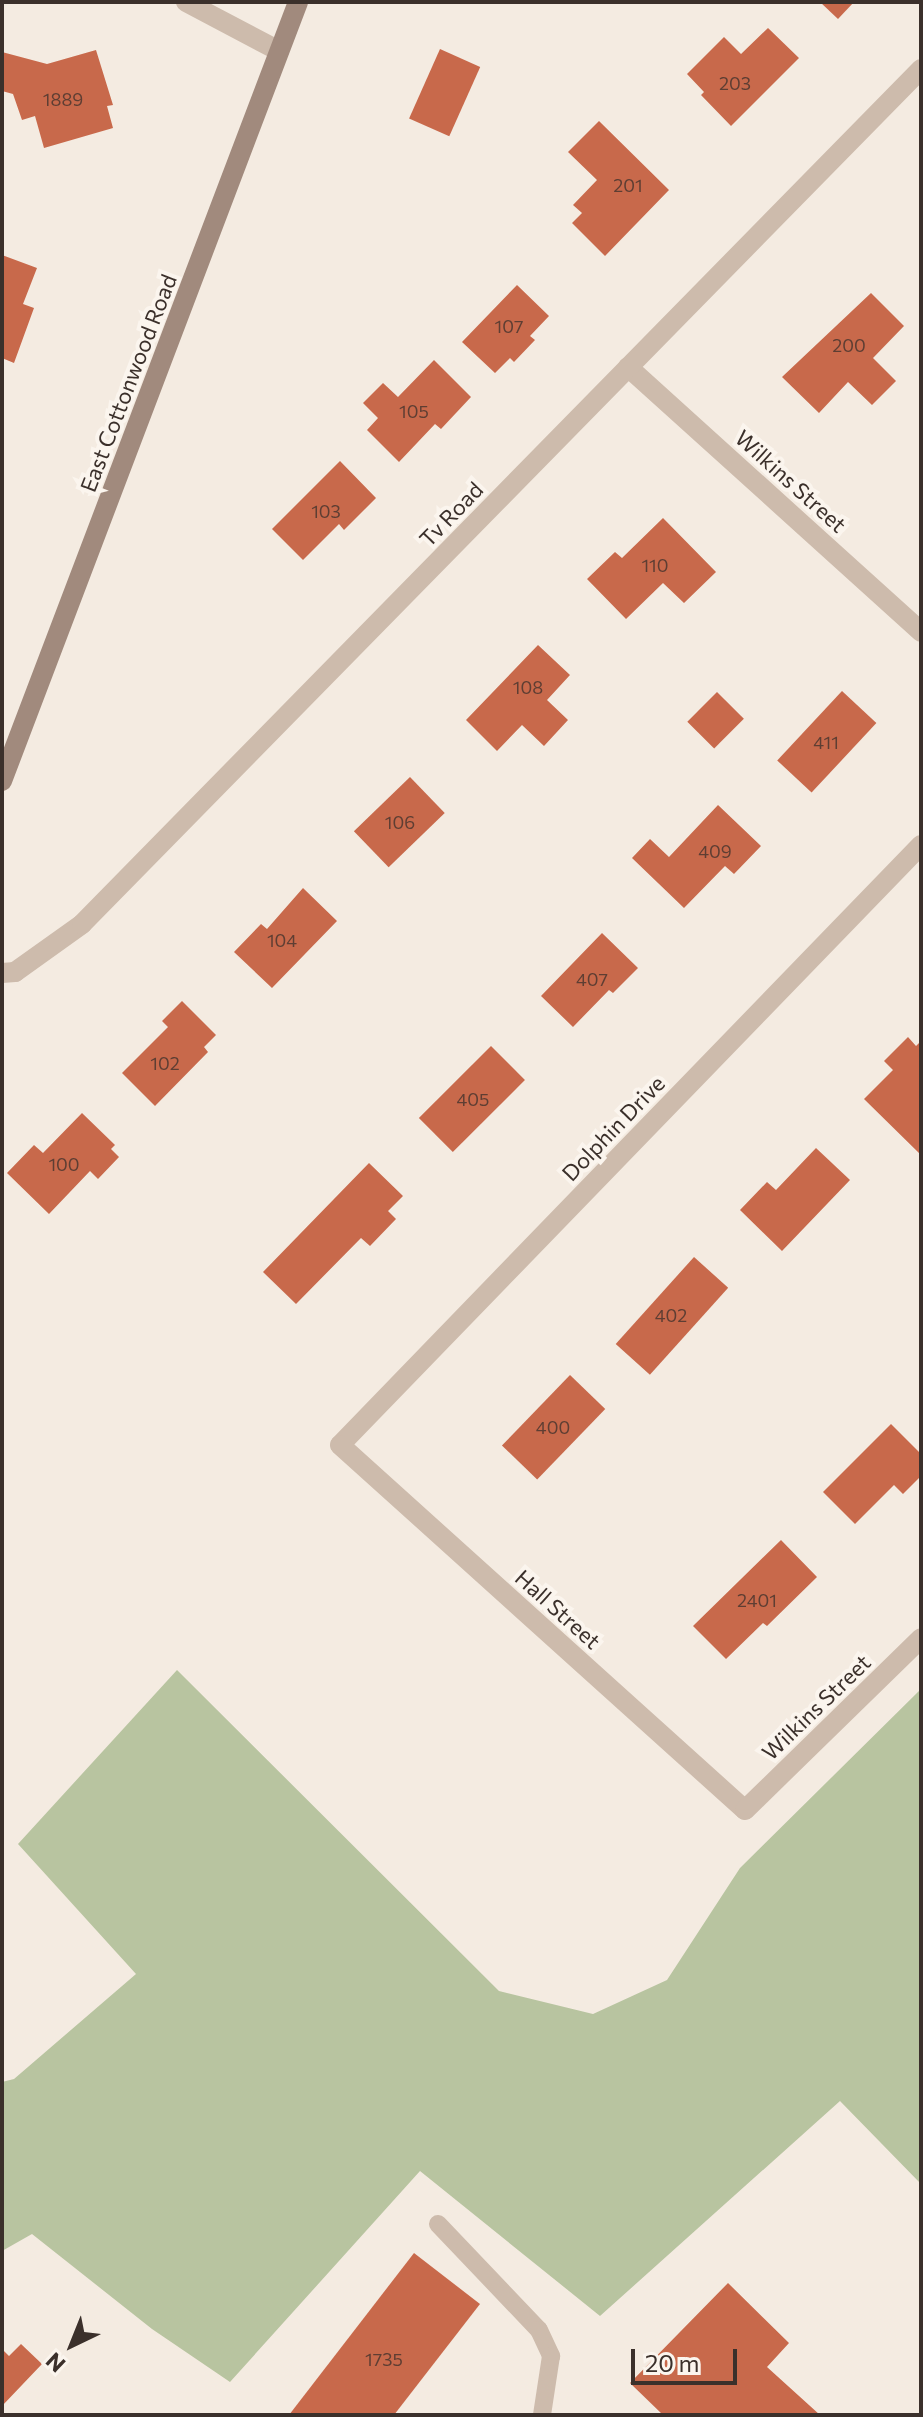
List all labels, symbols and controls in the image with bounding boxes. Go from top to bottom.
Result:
house number: 203 [719,72,751,94]
house number: 1889 [43,88,83,110]
house number: 201 [613,174,643,196]
street label: East Cottonwood Road [74,270,182,496]
house number: 107 [495,315,523,337]
house number: 200 [832,334,866,356]
house number: 105 [399,400,429,422]
street label: Wilkins Street [730,424,852,538]
street label: Tv Road [414,476,488,552]
house number: 103 [311,500,341,522]
house number: 110 [641,554,669,576]
house number: 108 [513,676,543,698]
house number: 411 [813,731,839,753]
house number: 106 [385,811,415,833]
house number: 409 [698,840,732,862]
house number: 104 [267,929,297,951]
house number: 407 [576,968,608,990]
house number: 102 [150,1052,180,1074]
street label: Dolphin Drive [556,1070,670,1186]
house number: 405 [457,1088,489,1110]
house number: 100 [48,1153,80,1175]
house number: 402 [655,1304,687,1326]
house number: 400 [536,1416,570,1438]
street label: Hall Street [510,1564,606,1654]
house number: 2401 [737,1589,777,1611]
street label: Wilkins Street [756,1649,876,1765]
north arrow [32,2305,112,2385]
scale bar [635,2333,741,2383]
text: N [40,2347,71,2378]
house number: 1735 [365,2348,403,2370]
text: 20 m [645,2348,699,2377]

